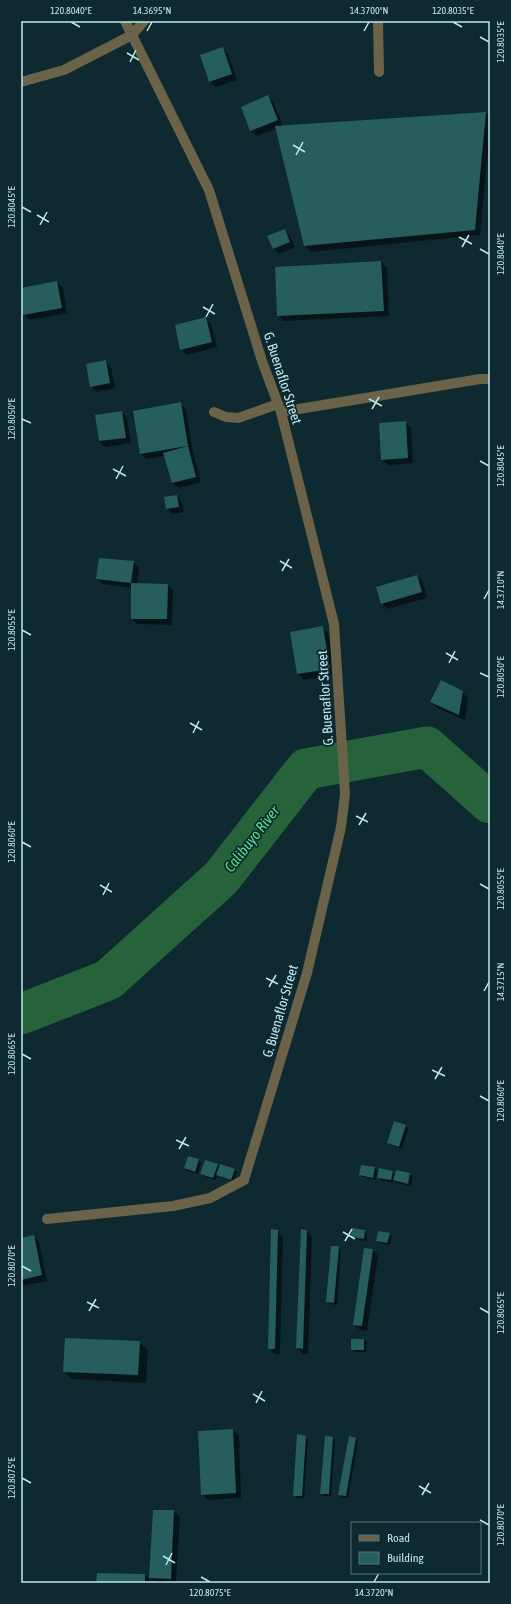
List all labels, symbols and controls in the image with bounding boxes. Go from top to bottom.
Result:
text: 120.8040°E [50,5,93,16]
text: 14.3695°N [133,5,171,16]
text: 14.3700°N [350,5,388,16]
text: 120.8035°E [432,5,475,16]
text: 120.8035°E [495,20,506,63]
text: 120.8045°E [6,185,17,228]
text: 120.8040°E [495,232,506,275]
street label: G. Buenaflor Street [261,330,305,426]
text: 120.8050°E [6,397,17,440]
text: 120.8045°E [495,444,506,487]
text: 14.3710°N [495,571,506,609]
text: 120.8055°E [6,608,17,651]
street label: G. Buenaflor Street [314,650,336,746]
text: 120.8050°E [495,655,506,698]
water label: Calibuyo River [221,802,283,875]
text: 120.8060°E [6,820,17,863]
text: 120.8055°E [495,867,506,910]
street label: G. Buenaflor Street [259,963,301,1059]
text: 14.3715°N [495,963,506,1001]
text: 120.8065°E [6,1032,17,1075]
text: 120.8060°E [495,1079,506,1122]
text: 120.8070°E [6,1244,17,1287]
text: 120.8065°E [495,1291,506,1334]
text: 120.8075°E [6,1456,17,1499]
text: 120.8070°E [495,1503,506,1546]
legend [351,1522,481,1574]
text: Road [387,1531,410,1545]
text: Building [387,1551,425,1565]
text: 120.8075°E [189,1587,232,1598]
text: 14.3720°N [355,1587,393,1598]

